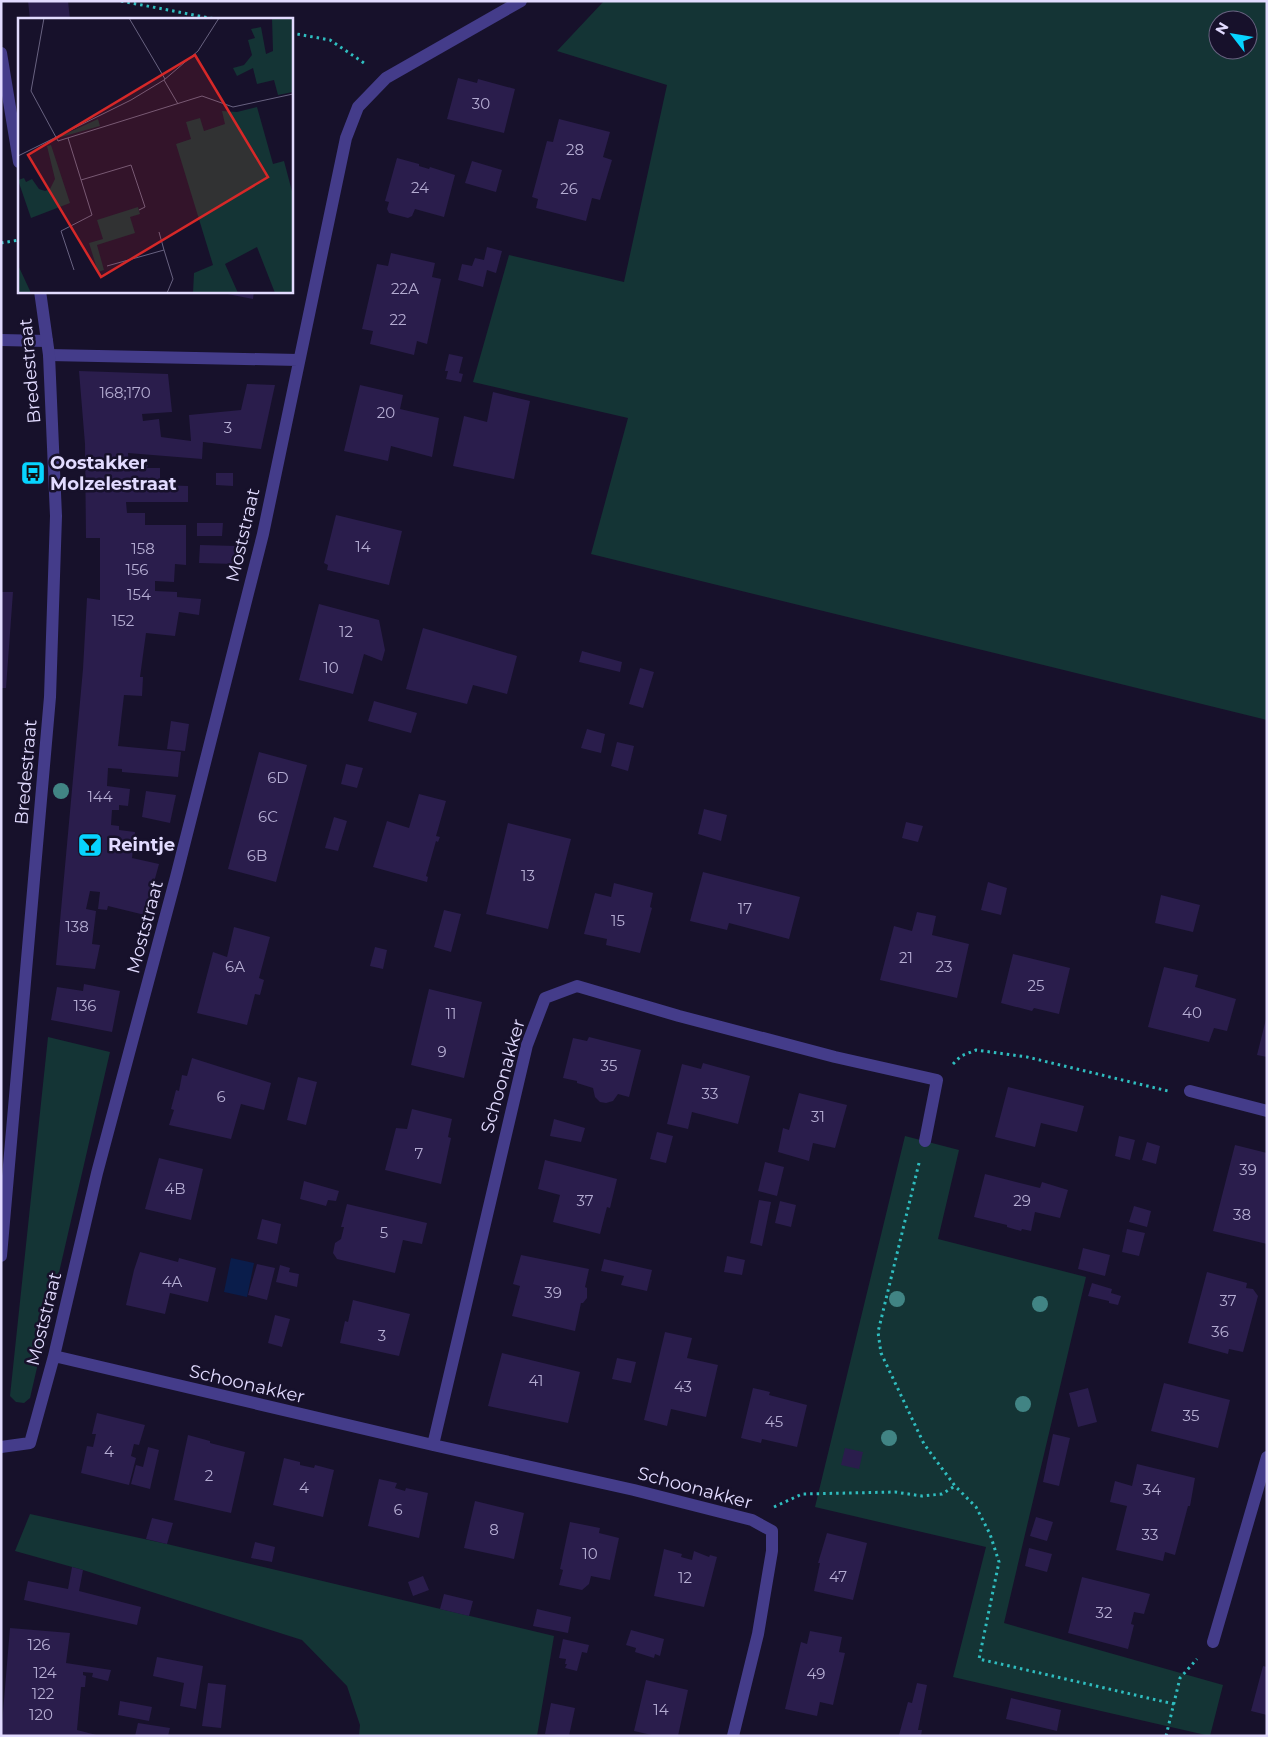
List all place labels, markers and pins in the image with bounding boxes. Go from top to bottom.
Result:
place label: Oostakker Molzelestraat [50,452,177,495]
bus stop icon: Oostakker Molzelestraat [20,460,46,486]
bar icon: Reintje [77,832,103,858]
place label: Reintje [108,834,175,856]

